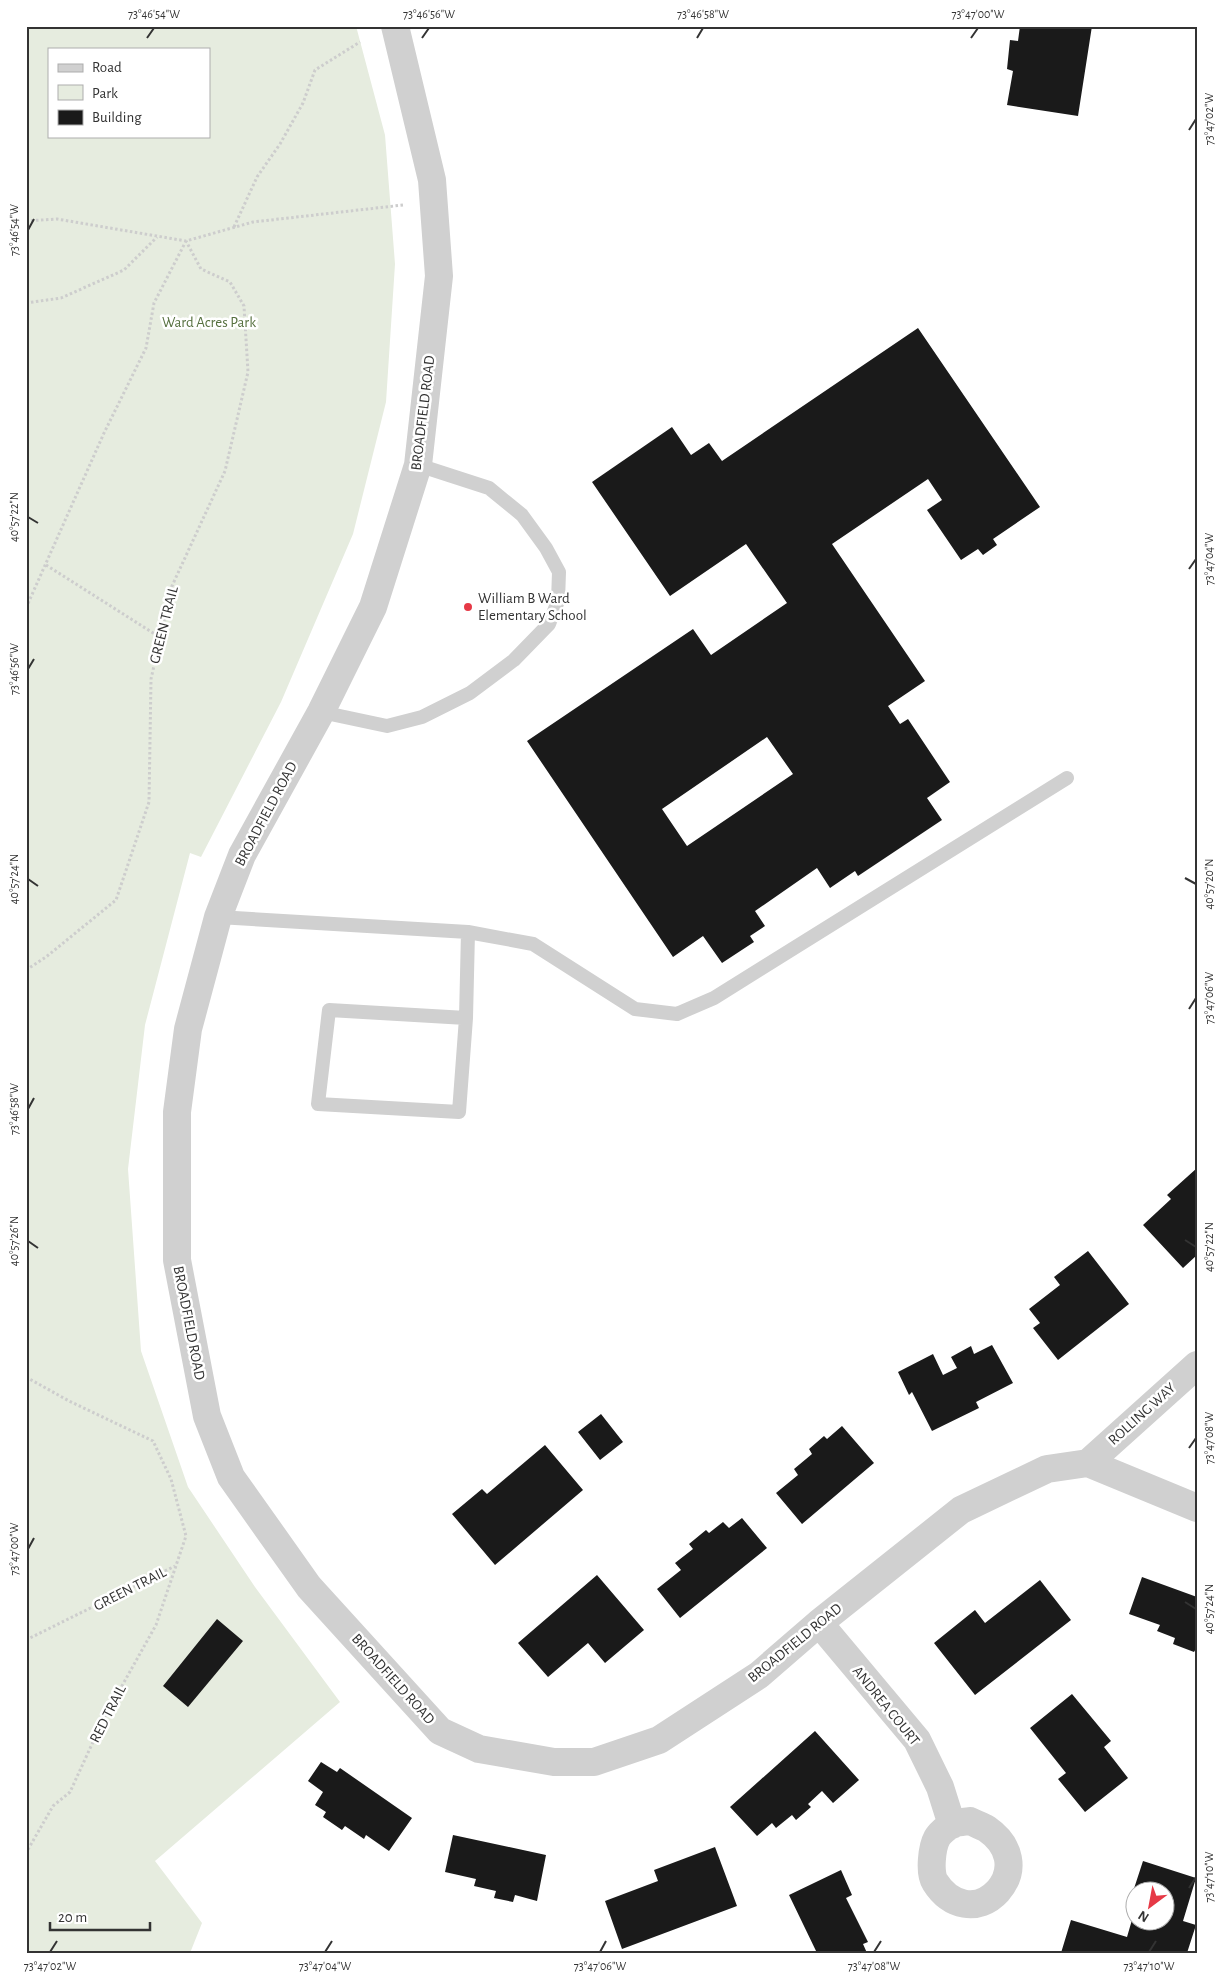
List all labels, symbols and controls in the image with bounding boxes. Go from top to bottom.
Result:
text: 73°46'54"W [128,8,180,20]
text: 73°46'56"W [403,8,455,20]
text: 73°46'58"W [677,8,729,20]
text: 73°47'00"W [951,8,1005,20]
legend [48,48,210,138]
text: Road [92,60,122,75]
text: Park [92,86,118,101]
text: 73°47'02"W [1203,93,1215,145]
text: Building [92,110,142,125]
text: 73°46'54"W [8,204,20,256]
park label: Ward Acres Park [162,315,256,330]
street label: BROADFIELD ROAD [408,354,438,471]
text: 40°57'22"N [8,492,20,542]
text: 73°47'04"W [1203,532,1215,585]
street label: GREEN TRAIL [147,584,181,665]
place label: William B Ward Elementary School [478,591,587,623]
marker: William B Ward Elementary School [462,601,474,613]
text: 73°46'56"W [8,643,20,695]
street label: BROADFIELD ROAD [232,759,300,869]
text: 40°57'24"N [8,854,20,904]
text: 40°57'20"N [1203,859,1215,910]
text: 73°47'06"W [1203,971,1215,1024]
text: 73°46'58"W [8,1083,20,1135]
text: 40°57'26"N [8,1216,20,1266]
text: 40°57'22"N [1203,1222,1215,1272]
street label: BROADFIELD ROAD [171,1265,207,1382]
street label: ROLLING WAY [1106,1380,1179,1448]
text: 73°47'08"W [1203,1411,1215,1464]
text: 73°47'00"W [8,1522,20,1576]
street label: GREEN TRAIL [91,1564,169,1614]
text: 40°57'24"N [1203,1584,1215,1634]
street label: BROADFIELD ROAD [745,1601,845,1685]
street label: BROADFIELD ROAD [349,1631,438,1727]
street label: ANDREA COURT [850,1664,923,1749]
street label: RED TRAIL [87,1682,129,1745]
text: 73°47'10"W [1203,1851,1215,1902]
north arrow [1126,1882,1176,1932]
scale bar [50,1899,150,1931]
text: N [1136,1908,1151,1925]
text: 20 m [58,1910,87,1925]
text: 73°47'02"W [24,1960,76,1972]
text: 73°47'04"W [299,1960,352,1972]
text: 73°47'06"W [574,1960,627,1972]
text: 73°47'08"W [848,1960,901,1972]
text: 73°47'10"W [1124,1960,1175,1972]

